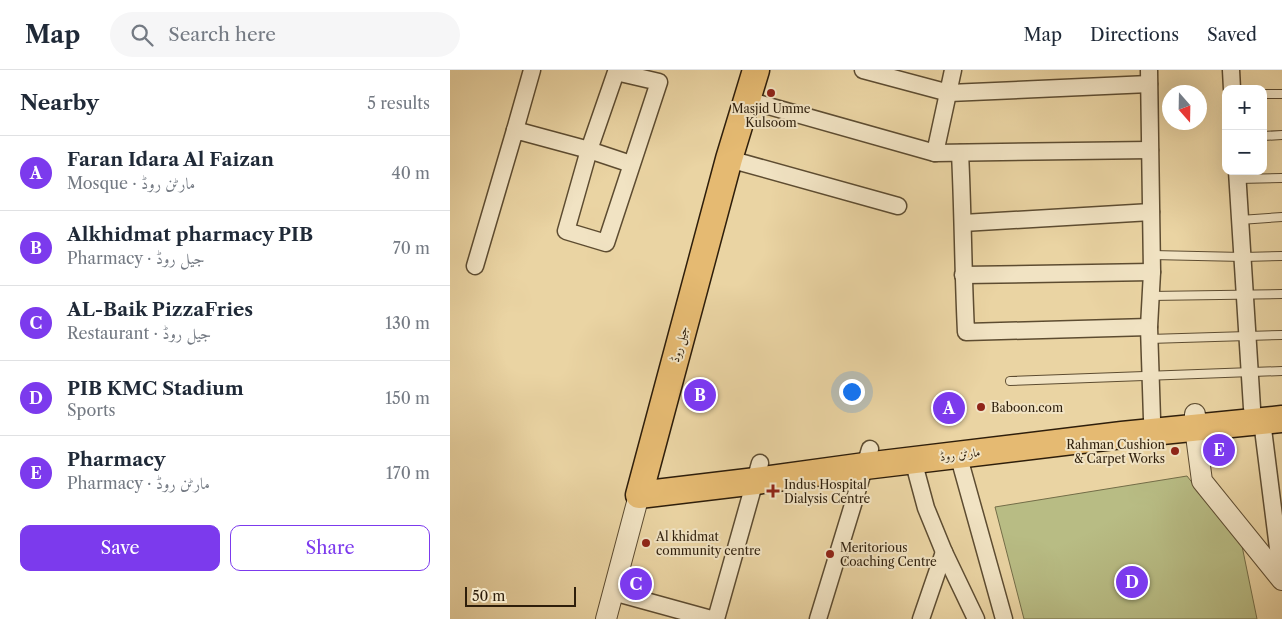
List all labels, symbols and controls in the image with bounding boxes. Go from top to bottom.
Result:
search box [110,12,460,57]
text: Map [25,20,80,49]
icon: search [128,21,156,49]
text: Search here [168,23,276,46]
text: Map [1023,24,1062,46]
text: Directions [1090,24,1179,46]
text: Saved [1207,24,1257,46]
north arrow [1162,85,1207,130]
map controls [1222,85,1267,175]
button: + [1222,85,1267,130]
marker: Masjid Umme Kulsoom [765,87,777,99]
text: Nearby [20,90,99,115]
text: 5 results [367,93,430,113]
place label: Masjid Umme Kulsoom [731,101,811,130]
button: − [1222,130,1267,175]
text: Faran Idara Al Faizan [67,148,274,171]
text: A [30,163,42,183]
text: 40 m [391,163,430,183]
text: Mosque · مارٹن روڈ [67,173,195,193]
text: Alkhidmat pharmacy PIB [67,223,313,246]
text: B [30,238,42,258]
text: 70 m [393,238,430,258]
text: Pharmacy · جیل روڈ [67,248,205,268]
text: AL-Baik PizzaFries [67,298,253,321]
text: C [30,313,42,333]
text: 130 m [385,313,430,333]
text: Restaurant · جیل روڈ [67,323,211,343]
street label: جیل روڈ [667,324,693,364]
pin: B [684,376,716,414]
text: PIB KMC Stadium [67,377,244,400]
your location [839,379,865,405]
text: D [29,388,43,408]
text: 150 m [385,388,430,408]
pin: A [933,389,965,427]
text: Sports [67,400,116,420]
place label: Baboon.com [991,400,1063,415]
marker: Baboon.com [975,401,987,413]
pin: E [1203,431,1235,469]
place label: Rahman Cushion & Carpet Works [1066,437,1165,466]
street label: مارٹن روڈ [939,444,981,465]
marker: Rahman Cushion & Carpet Works [1169,445,1181,457]
text: Pharmacy [67,448,165,471]
text: E [30,463,42,483]
text: 170 m [386,463,430,483]
text: Pharmacy · مارٹن روڈ [67,473,210,493]
place label: Indus Hospital Dialysis Centre [784,477,871,506]
marker: Indus Hospital Dialysis Centre [766,484,780,498]
button: Save [20,525,220,571]
button: Share [230,525,430,571]
place label: Al khidmat community centre [655,529,761,558]
marker: Al khidmat community centre [640,537,652,549]
place label: Meritorious Coaching Centre [840,540,937,569]
marker: Meritorious Coaching Centre [824,548,836,560]
pin: D [1116,563,1148,601]
pin: C [620,565,652,603]
scale bar [465,584,576,607]
text: 50 m [472,587,505,605]

